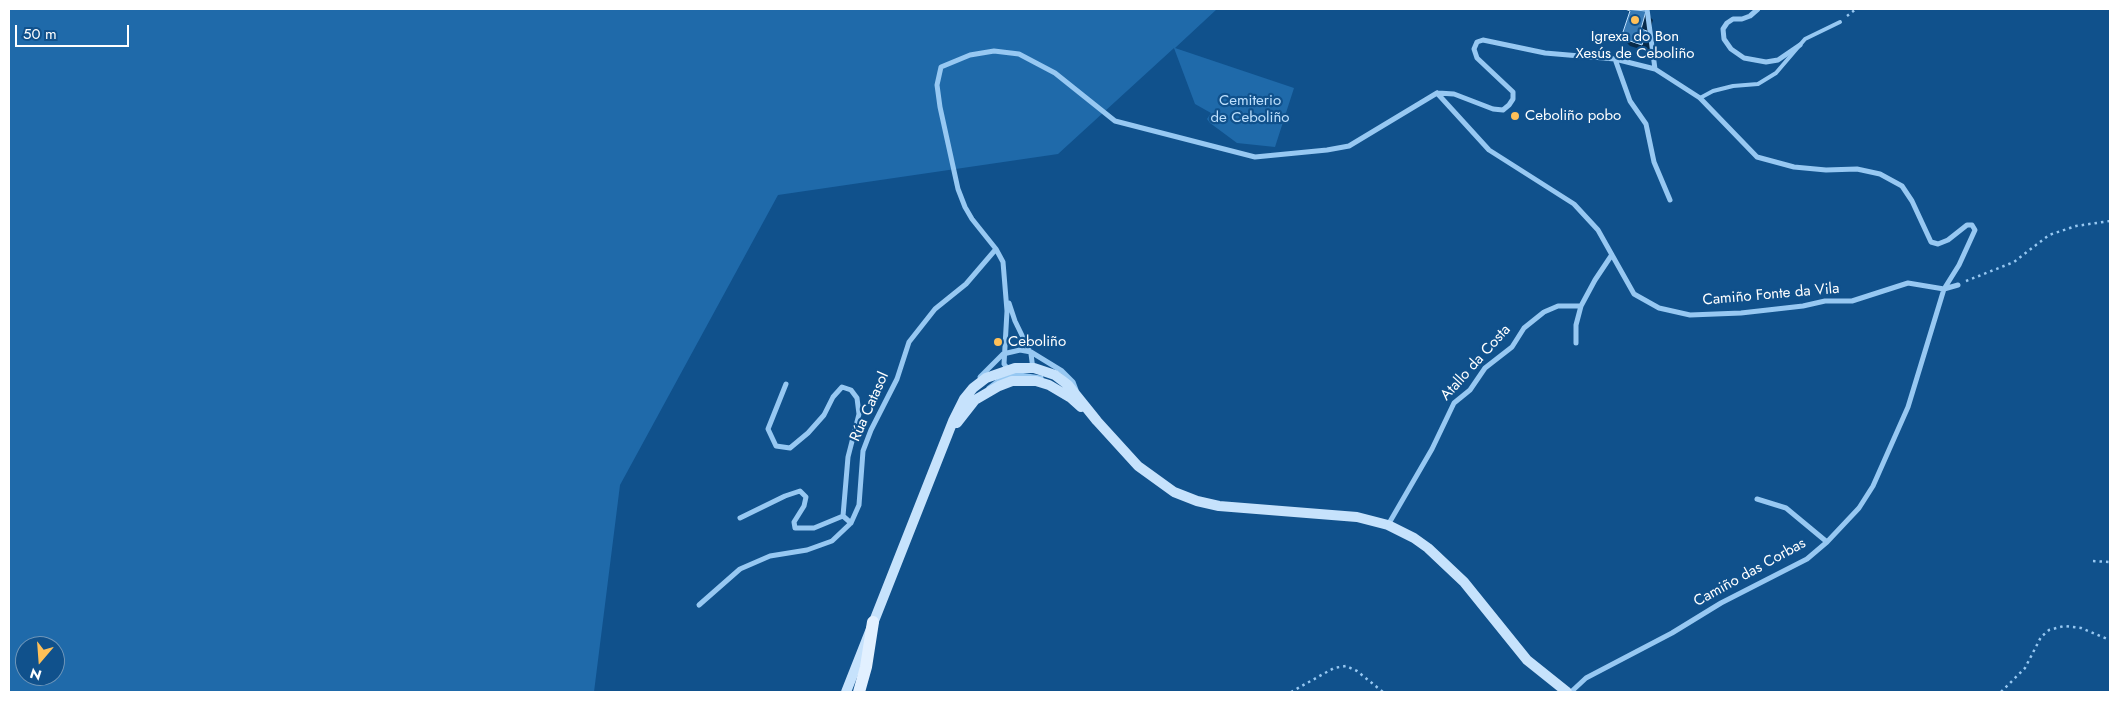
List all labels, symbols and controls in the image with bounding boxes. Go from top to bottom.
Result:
marker: Igrexa do Bon Xesús de Ceboliño [1629,14,1641,26]
scale bar [18,15,131,47]
text: 50 m [23,23,57,45]
place label: Igrexa do Bon Xesús de Ceboliño [1576,28,1694,63]
park label: Cemiterio de Ceboliño [1211,92,1289,127]
place label: Ceboliño pobo [1525,107,1621,125]
marker: Ceboliño pobo [1509,110,1521,122]
street label: Camiño Fonte da Vila [1702,280,1840,310]
street label: Atallo da Costa [1437,321,1515,405]
place label: Ceboliño [1008,333,1066,351]
marker: Ceboliño [992,336,1004,348]
street label: Rúa Catasol [847,370,893,444]
street label: Camiño das Corbas [1691,535,1809,611]
north arrow [15,636,65,686]
text: N [27,663,44,686]

